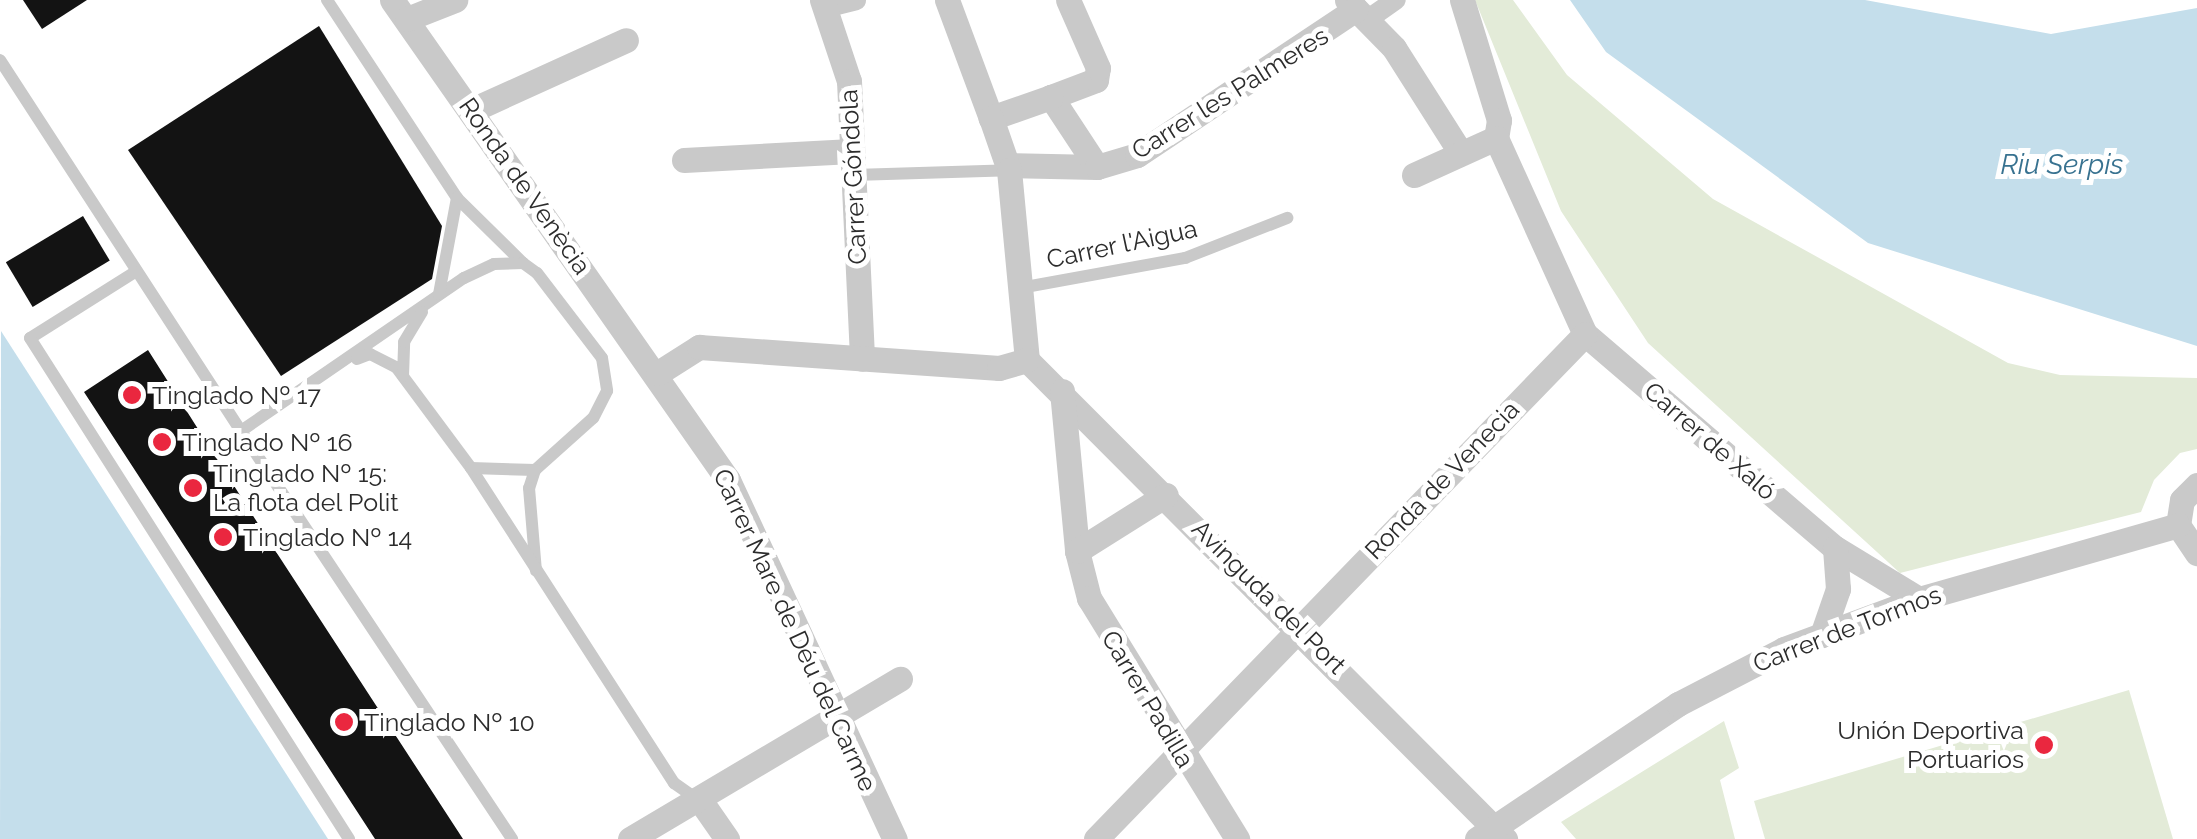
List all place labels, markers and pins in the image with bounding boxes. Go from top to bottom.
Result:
place label: Tinglado Nº 17 [152,380,321,410]
marker: Tinglado Nº 17 [121,384,143,406]
place label: Tinglado Nº 16 [182,427,353,457]
marker: Tinglado Nº 16 [151,431,173,453]
place label: Tinglado Nº 15: La flota del Polit [213,459,399,518]
marker: Tinglado Nº 15: La flota del Polit [182,477,204,499]
place label: Tinglado Nº 14 [243,522,412,552]
marker: Tinglado Nº 14 [212,526,234,548]
place label: Tinglado Nº 10 [364,707,535,737]
marker: Tinglado Nº 10 [333,711,355,733]
place label: Unión Deportiva Portuarios [1837,716,2024,775]
marker: Unión Deportiva Portuarios [2033,734,2055,756]

